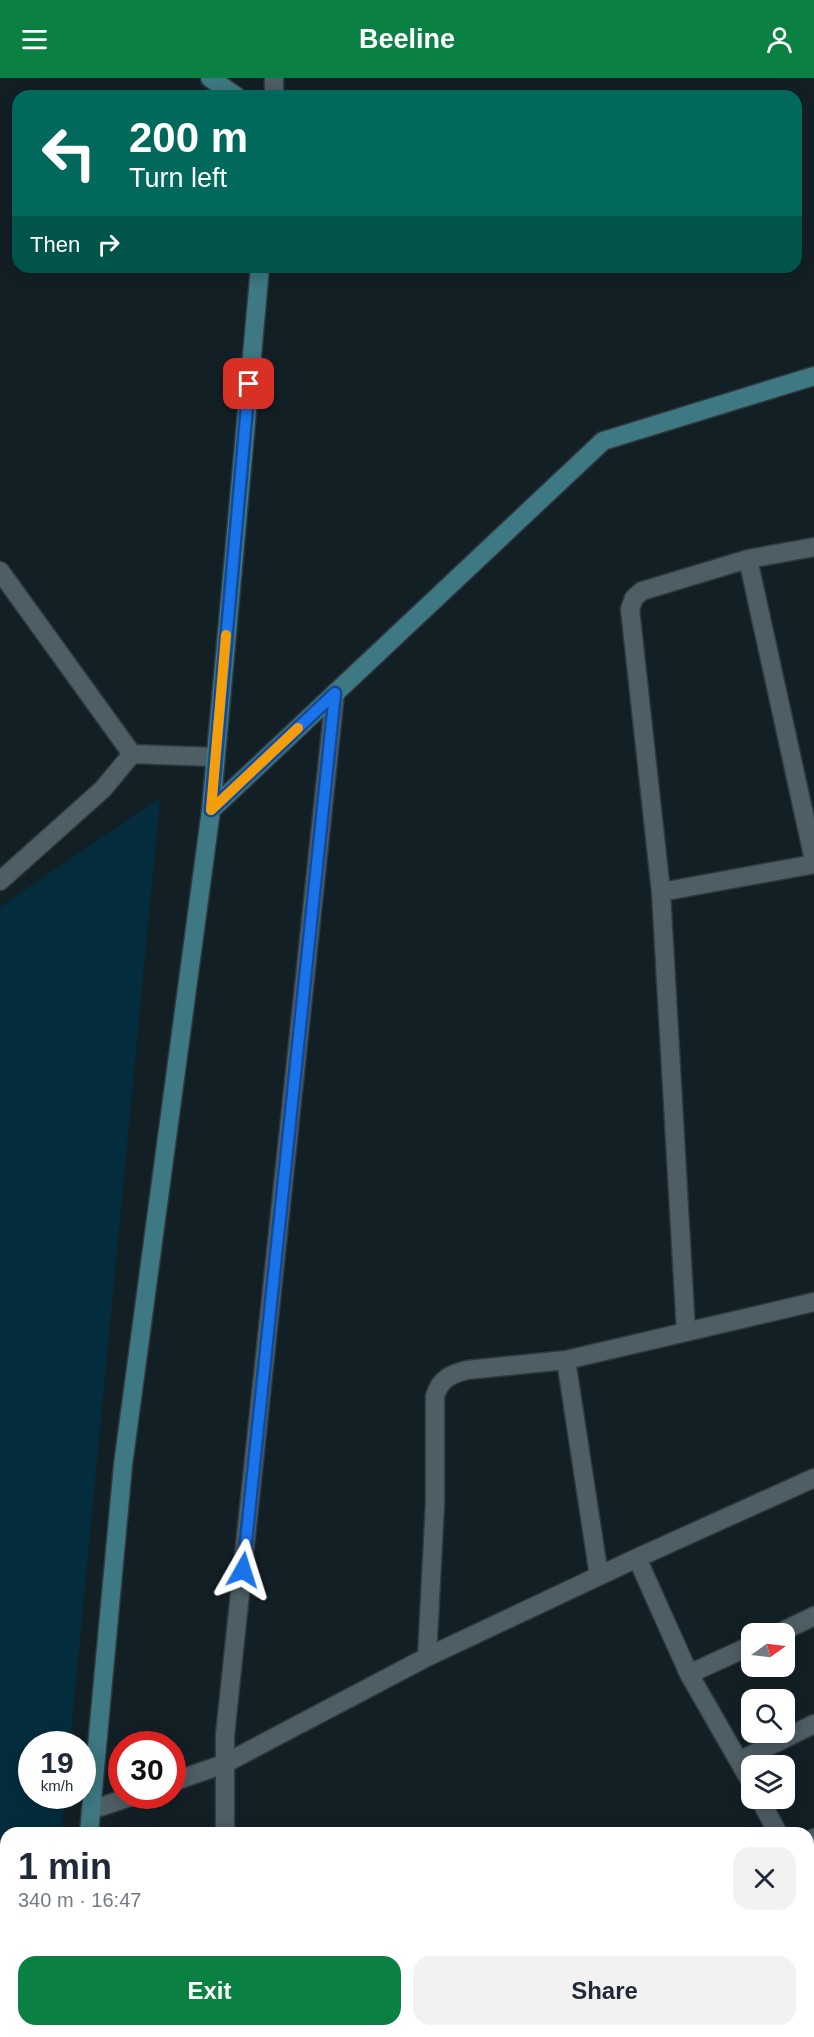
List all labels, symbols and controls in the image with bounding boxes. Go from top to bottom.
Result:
icon: menu [18,23,51,56]
icon: person [763,23,796,56]
text: Beeline [359,24,455,54]
icon: left [30,114,108,192]
text: 200 m [129,114,248,161]
text: Turn left [129,163,227,193]
icon: right [92,228,125,261]
text: Then [30,232,80,257]
pin [223,358,274,409]
icon: arrive [232,367,265,400]
position arrow [211,1538,275,1602]
north arrow [741,1623,795,1677]
map controls [741,1623,795,1809]
button: search [741,1689,795,1743]
speed limit sign: 30 [108,1731,186,1809]
text: 19 [40,1746,74,1779]
button: layers [741,1755,795,1809]
text: km/h [41,1777,73,1794]
text: 1 min [18,1846,112,1887]
button: close [733,1847,796,1910]
text: 340 m · 16:47 [18,1889,141,1911]
button: Exit [18,1956,401,2025]
button: Share [413,1956,796,2025]

